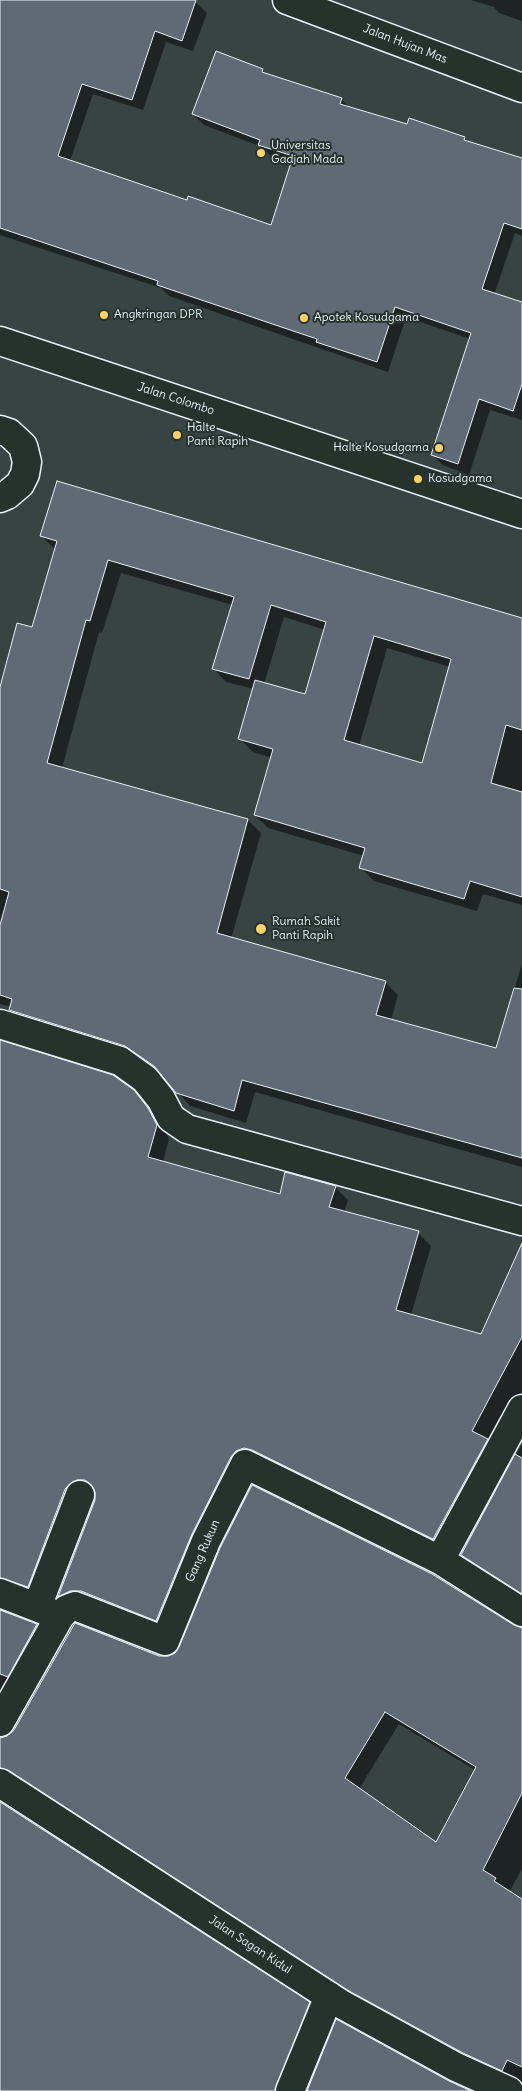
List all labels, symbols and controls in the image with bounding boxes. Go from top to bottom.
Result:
street label: Jalan Hujan Mas [361,21,449,67]
place label: Universitas Gadjah Mada [271,139,343,167]
marker: Universitas Gadjah Mada [255,147,267,159]
place label: Angkringan DPR [114,308,203,322]
marker: Angkringan DPR [98,309,110,321]
place label: Apotek Kosudgama [314,311,419,325]
marker: Apotek Kosudgama [298,312,310,324]
street label: Jalan Colombo [136,380,216,418]
place label: Halte Panti Rapih [187,421,248,449]
marker: Halte Panti Rapih [171,429,183,441]
place label: Halte Kosudgama [333,441,429,455]
marker: Halte Kosudgama [433,442,445,454]
place label: Kosudgama [428,472,492,486]
marker: Kosudgama [412,473,424,485]
place label: Rumah Sakit Panti Rapih [272,915,340,943]
marker: Rumah Sakit Panti Rapih [254,922,268,936]
street label: Gang Rukun [183,1518,223,1584]
street label: Jalan Sagan Kidul [206,1913,294,1977]

